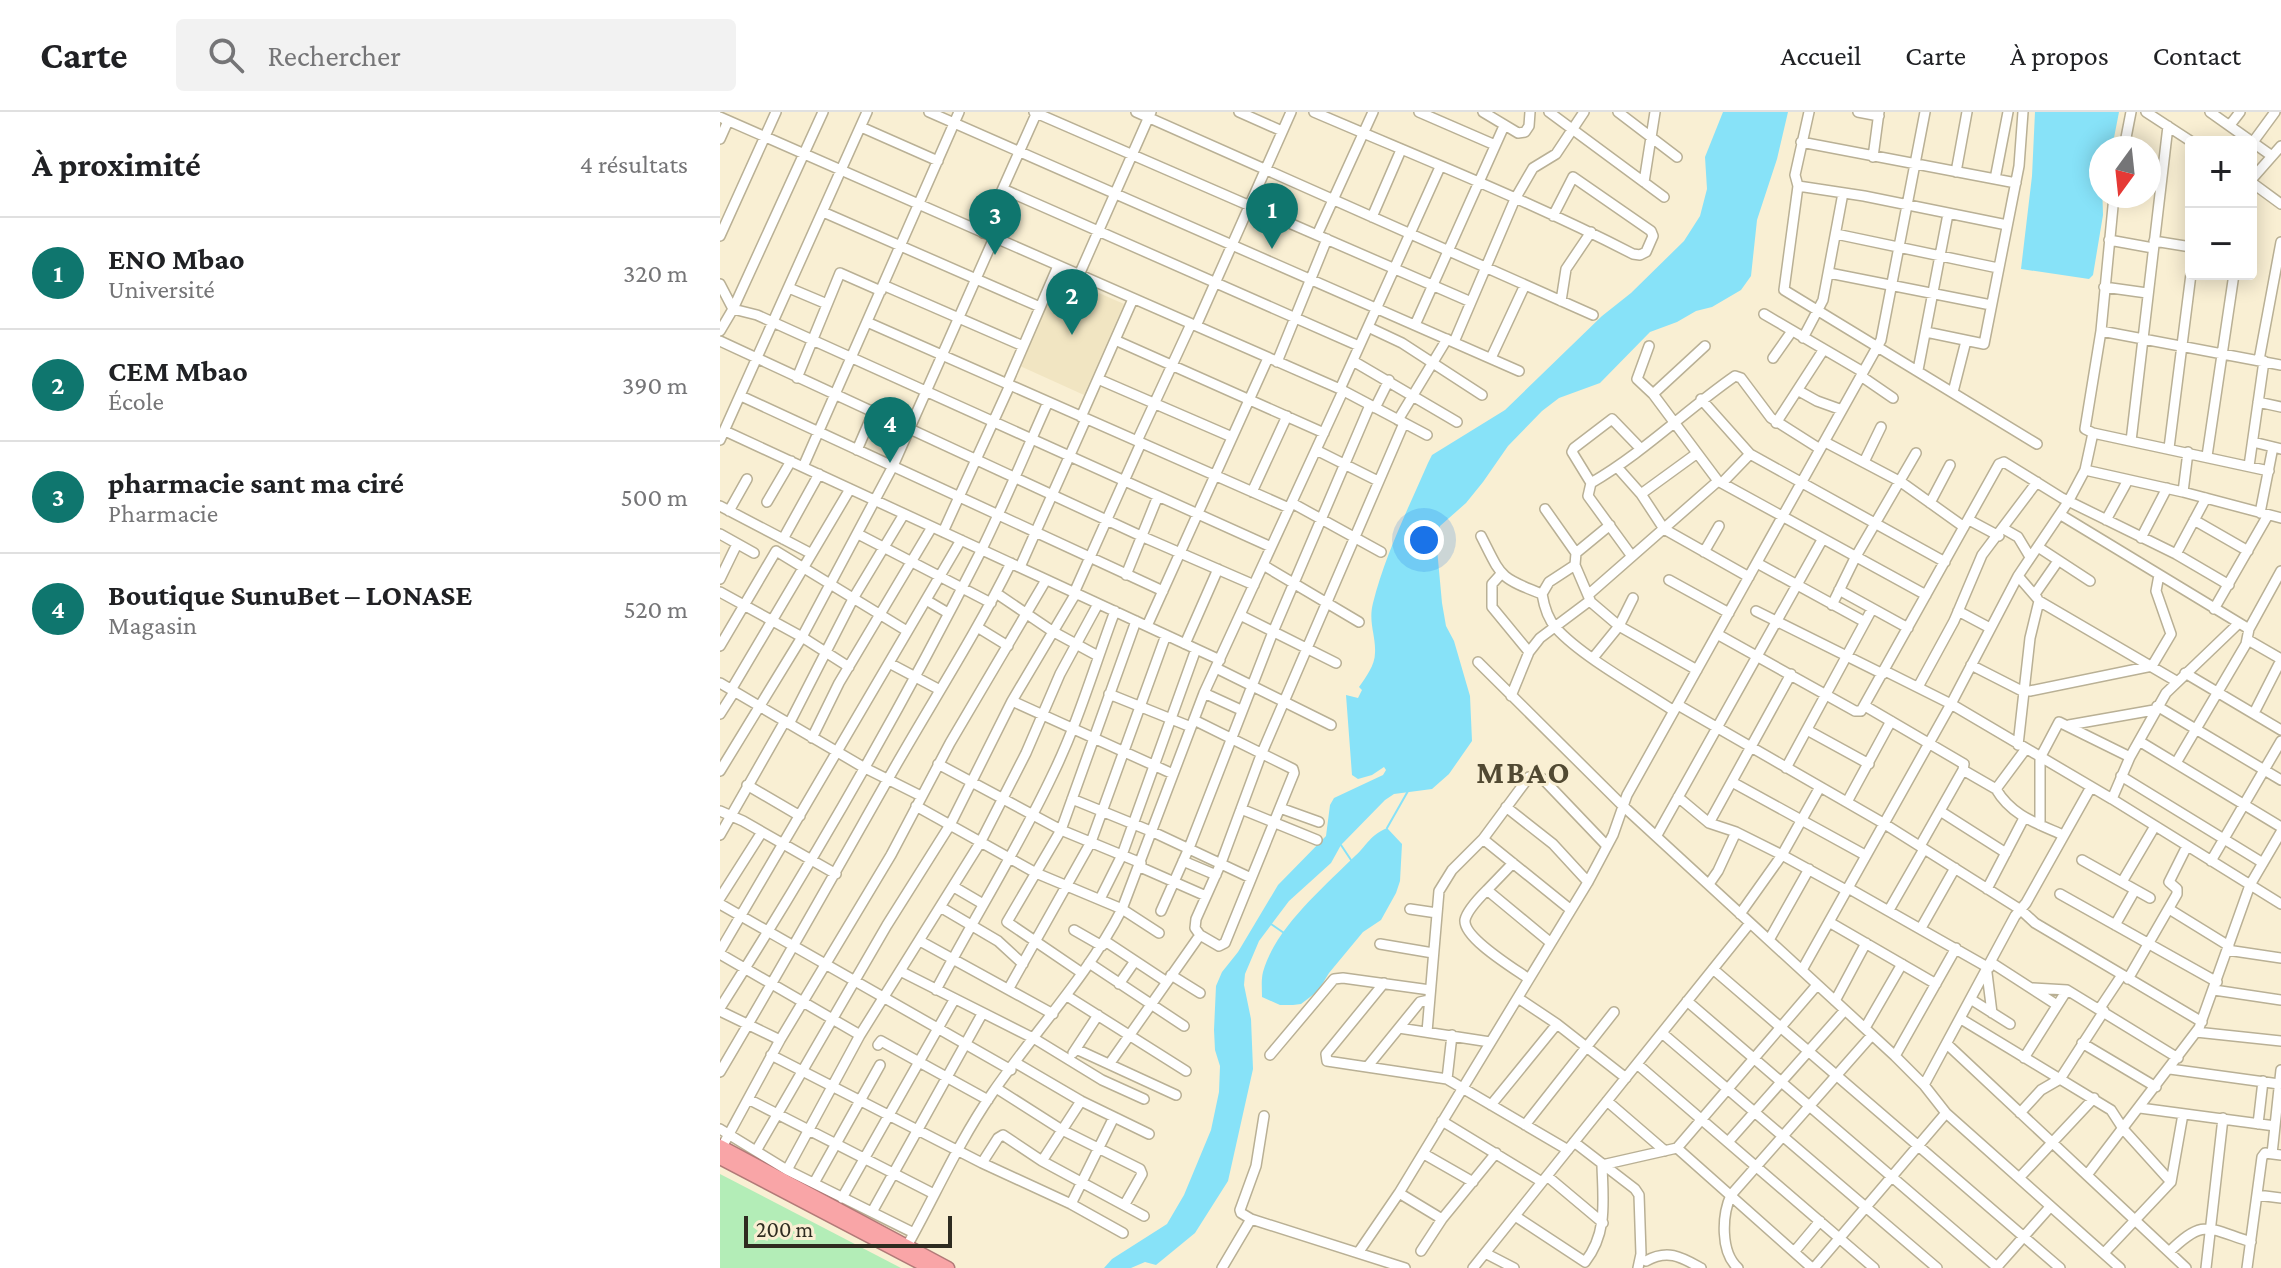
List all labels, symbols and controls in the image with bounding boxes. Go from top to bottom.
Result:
search box [176,19,736,91]
icon: search [204,33,248,77]
text: Carte [40,34,128,76]
text: Rechercher [268,39,401,72]
text: Accueil [1781,40,1861,71]
text: Carte [1905,40,1966,71]
text: À propos [2010,40,2109,71]
text: Contact [2153,40,2241,71]
north arrow [2089,136,2161,208]
map controls [2185,136,2257,280]
button: + [2185,136,2257,208]
text: À proximité [32,146,201,183]
text: 4 résultats [580,150,688,179]
pin: 1 [1246,183,1298,249]
pin: 3 [969,189,1021,255]
button: − [2185,208,2257,280]
text: ENO Mbao [108,242,245,275]
text: 1 [53,259,63,288]
text: 320 m [623,259,688,288]
pin: 2 [1046,269,1098,335]
text: Université [108,275,215,304]
text: CEM Mbao [108,354,248,387]
text: 2 [51,371,65,400]
text: 390 m [622,371,688,400]
text: École [108,387,164,416]
pin: 4 [864,397,916,463]
text: pharmacie sant ma ciré [108,466,404,499]
text: 3 [52,483,64,512]
text: 500 m [621,483,688,512]
text: Pharmacie [108,499,218,528]
your location [1404,520,1444,560]
text: Boutique SunuBet – LONASE [108,578,472,611]
text: 4 [51,595,65,624]
text: 520 m [624,595,688,624]
text: Magasin [108,611,197,640]
district label: MBAO [1476,754,1572,790]
scale bar [744,1212,952,1248]
text: 200 m [756,1217,813,1242]

